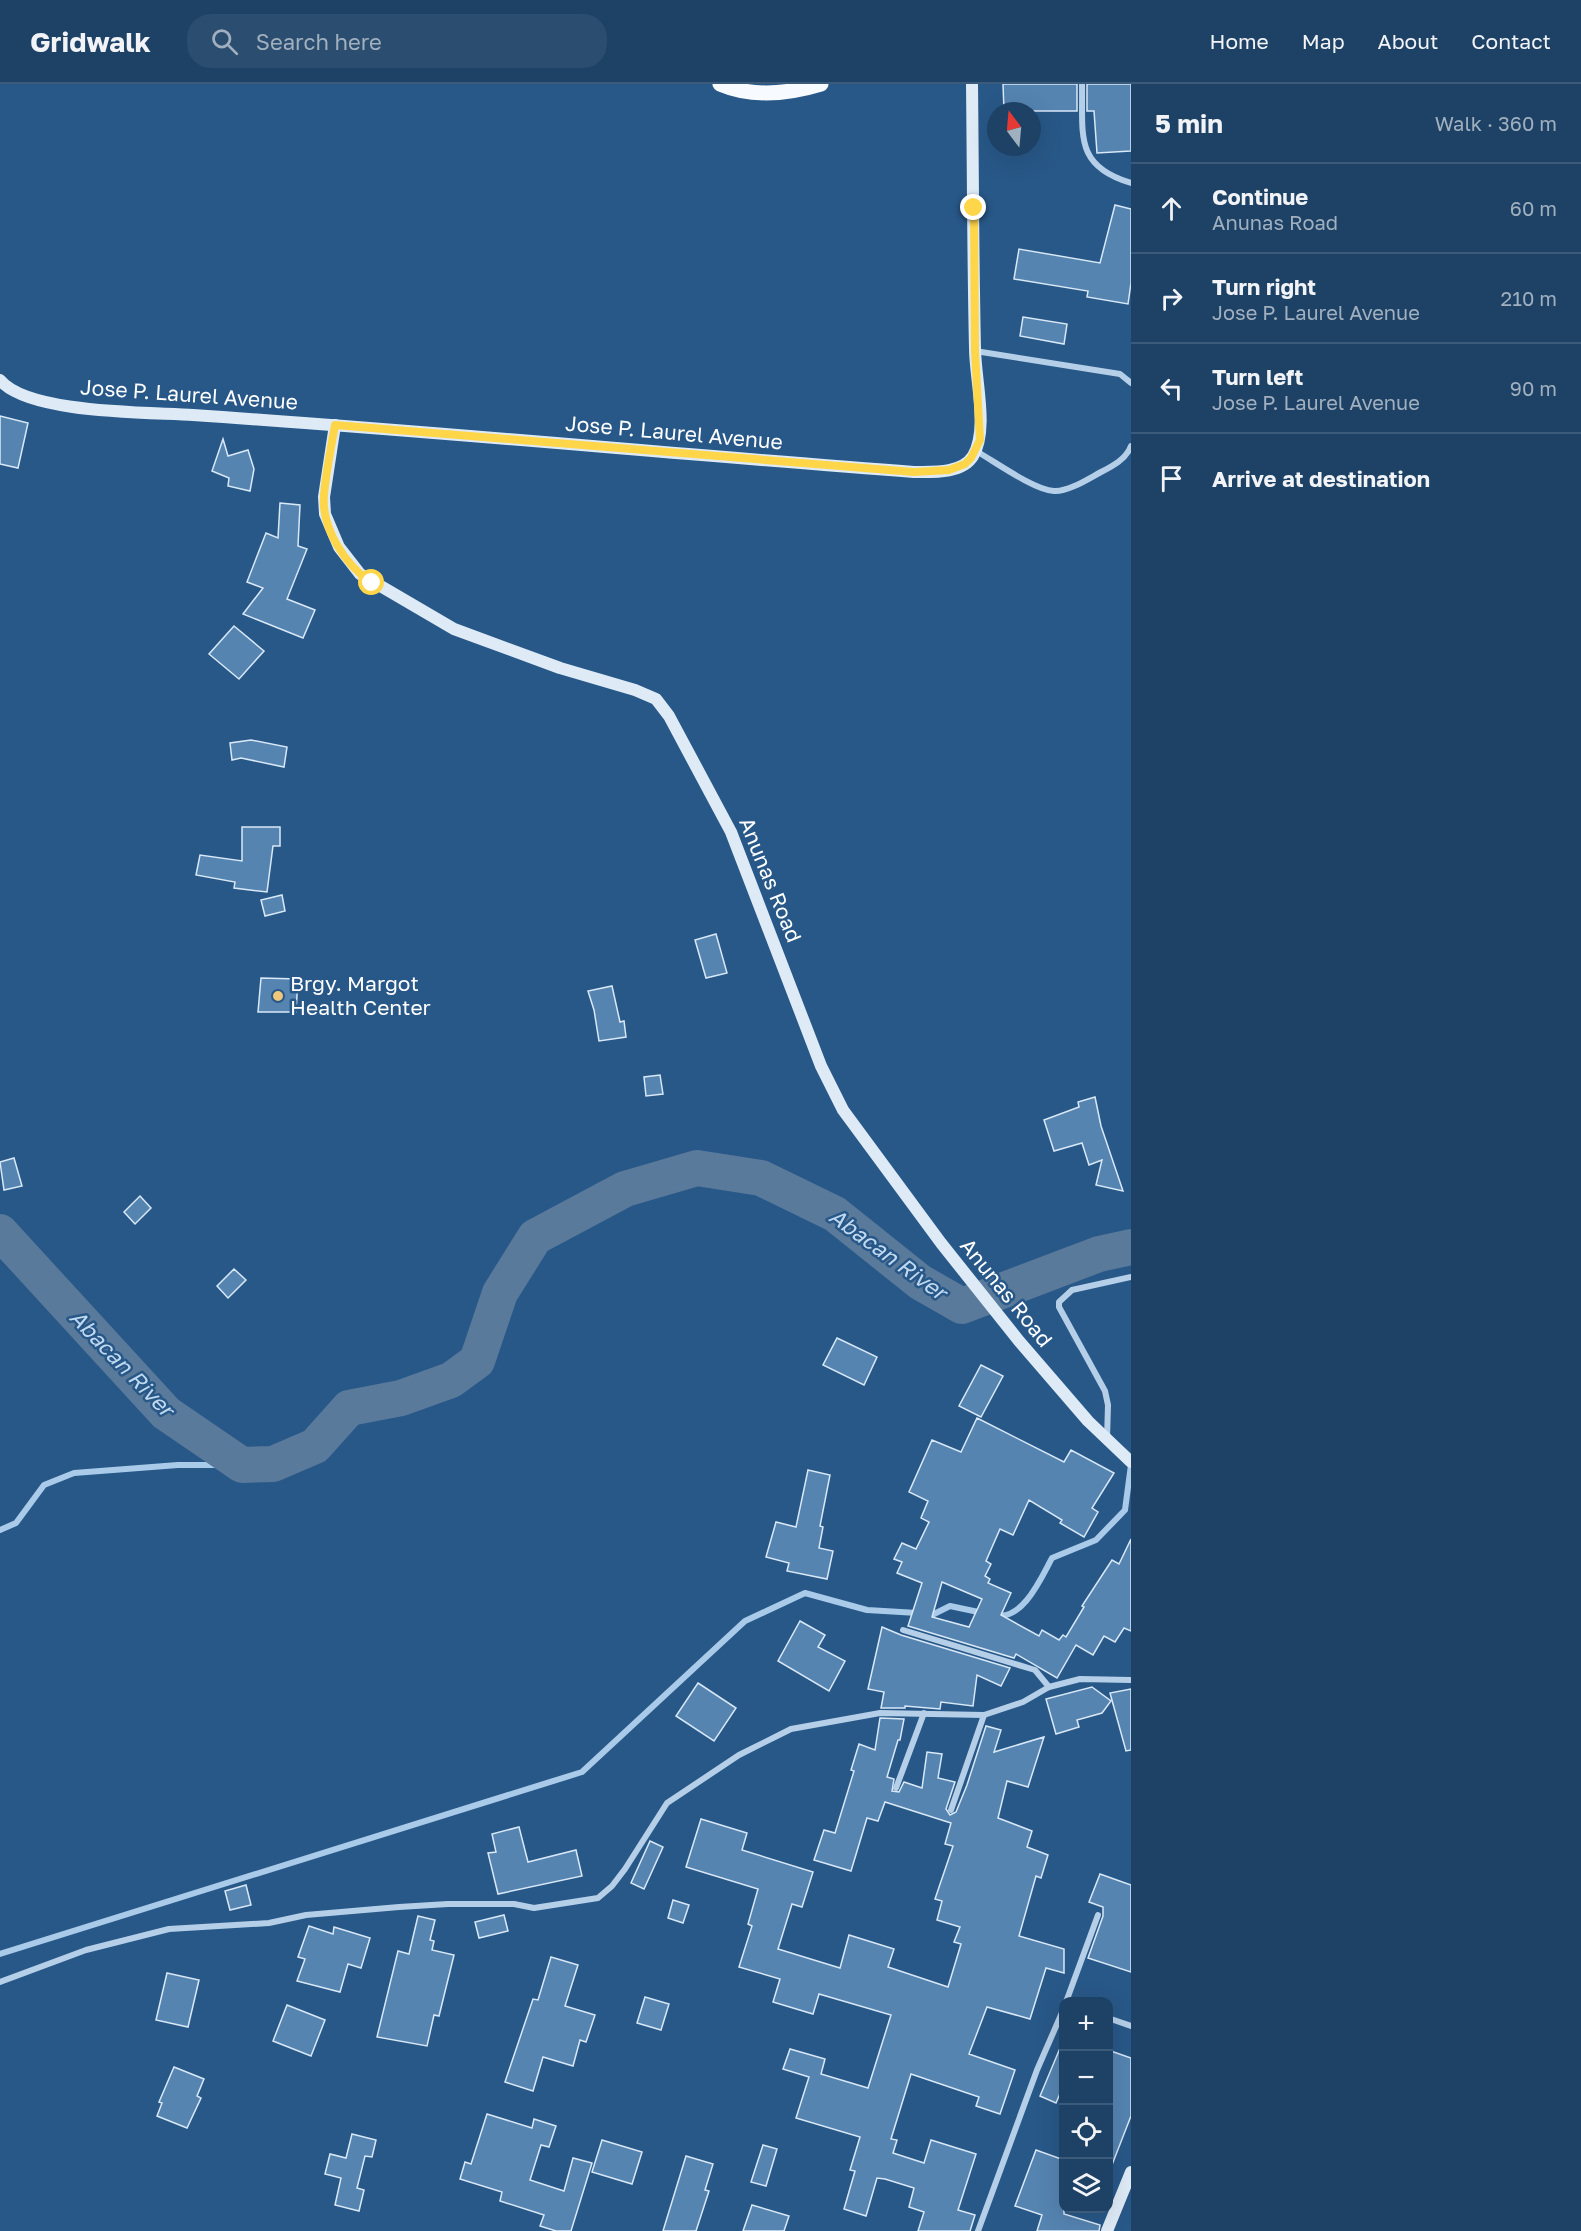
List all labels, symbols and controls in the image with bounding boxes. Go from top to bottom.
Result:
search box [187,14,607,68]
text: Gridwalk [30,25,151,58]
icon: search [208,25,241,58]
text: Search here [256,28,382,55]
text: Home [1209,28,1269,54]
text: Map [1302,28,1345,54]
text: About [1378,28,1438,54]
text: Contact [1471,28,1551,54]
north arrow [987,102,1041,156]
text: 5 min [1155,108,1223,139]
text: Walk · 360 m [1435,111,1557,135]
text: Continue [1212,183,1308,210]
icon: ahead [1155,192,1188,225]
route end [960,194,986,220]
text: 60 m [1510,196,1557,220]
text: Anunas Road [1212,210,1338,234]
text: Turn right [1212,273,1316,300]
icon: right [1155,282,1188,315]
text: 210 m [1501,286,1557,310]
text: Jose P. Laurel Avenue [1212,300,1420,324]
text: Turn left [1212,363,1303,390]
icon: left [1155,372,1188,405]
street label: Jose P. Laurel Avenue [79,373,299,415]
text: 90 m [1510,376,1557,400]
text: Jose P. Laurel Avenue [1212,390,1420,414]
street label: Jose P. Laurel Avenue [564,410,784,454]
icon: arrive [1155,462,1188,495]
text: Arrive at destination [1212,465,1430,492]
route start [358,569,384,595]
street label: Anunas Road [734,813,808,946]
place label: Brgy. Margot Health Center [290,970,431,1020]
marker: Brgy. Margot Health Center [271,989,285,1003]
water label: Abacan River [824,1202,955,1307]
street label: Anunas Road [955,1233,1059,1352]
water label: Abacan River [65,1304,182,1424]
map controls [1059,1997,1113,2213]
button: + [1059,1997,1113,2051]
button: − [1059,2051,1113,2105]
button: locate [1059,2105,1113,2159]
button: layers [1059,2159,1113,2213]

